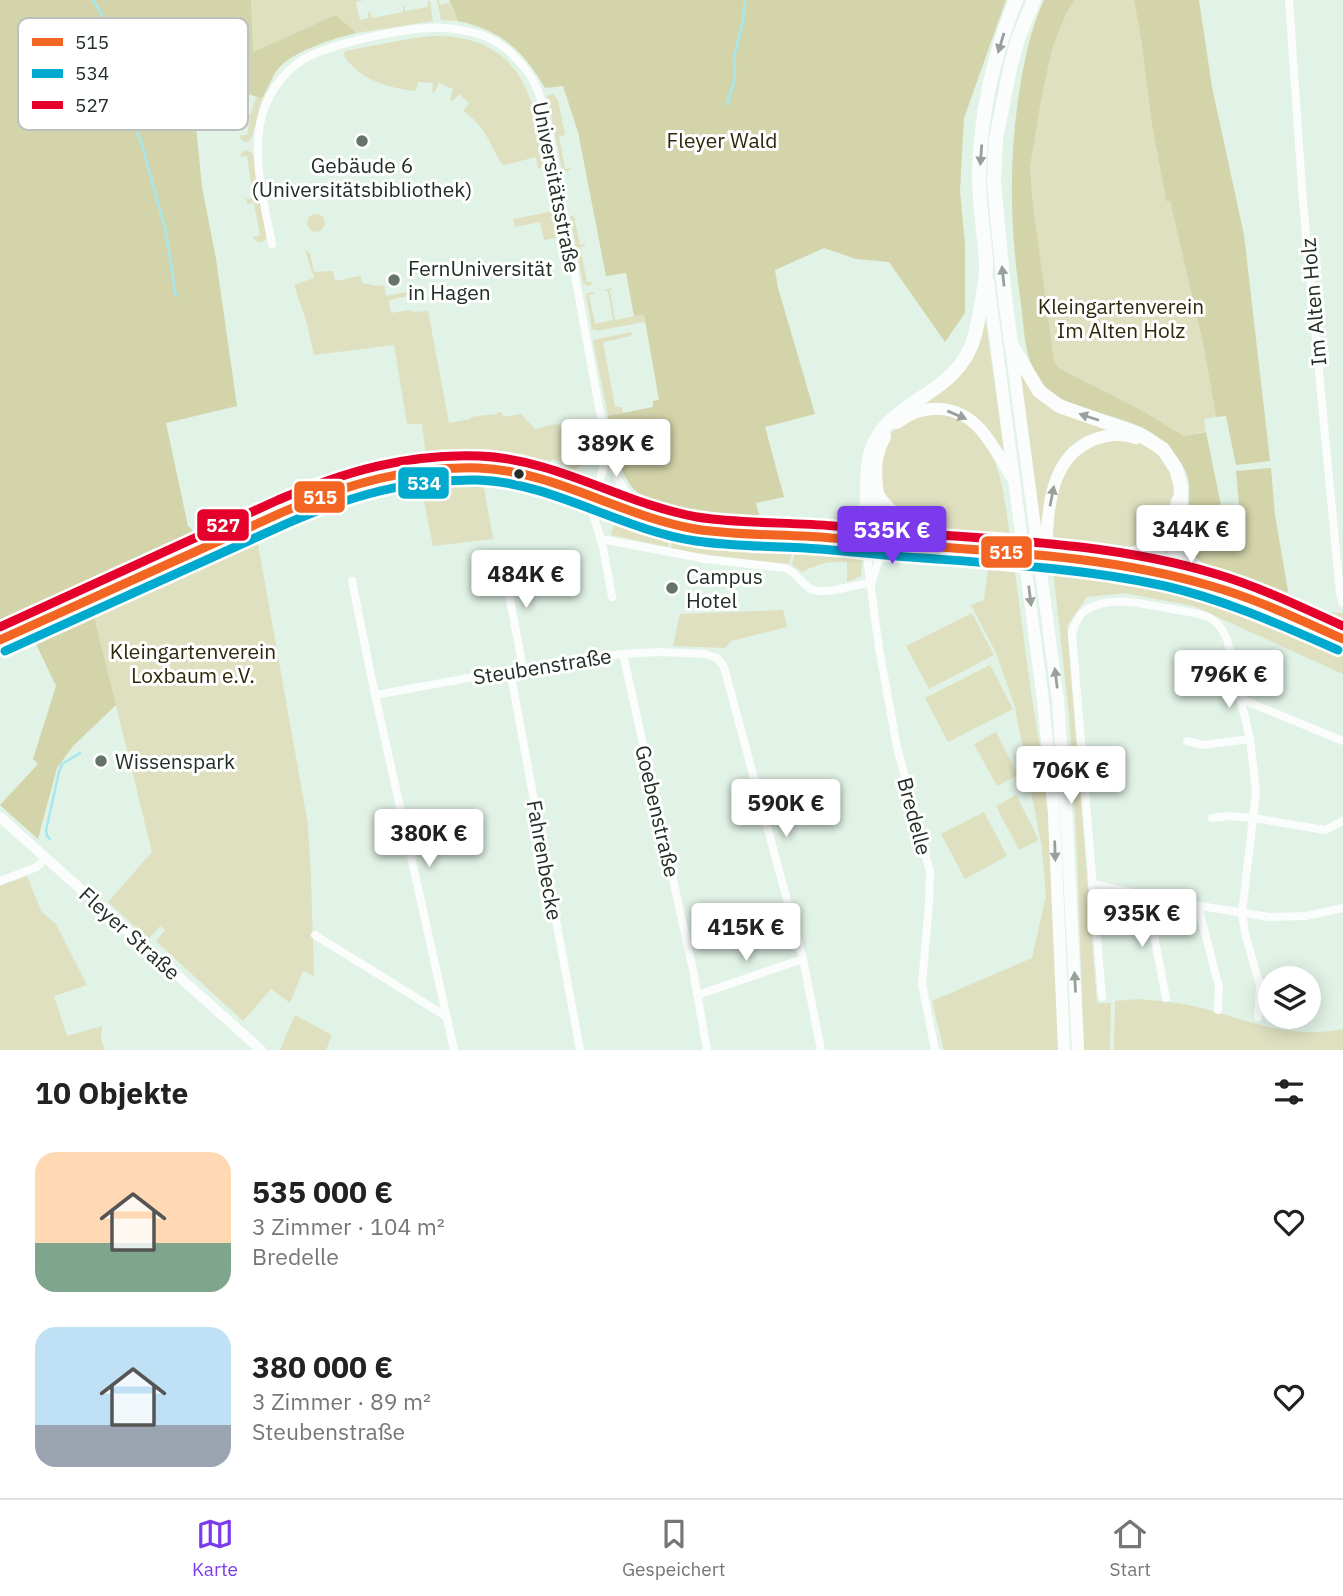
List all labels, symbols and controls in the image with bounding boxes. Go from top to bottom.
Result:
legend [18,18,248,130]
text: 515 [75,30,109,54]
one-way arrow [995,33,1005,54]
text: 534 [75,61,109,85]
text: 527 [75,93,109,117]
street label: Universitätsstraße [527,99,587,275]
park label: Fleyer Wald [666,126,778,154]
marker: Gebäude 6 (Universitätsbibliothek) [354,133,370,149]
one-way arrow [975,144,986,166]
place label: Gebäude 6 (Universitätsbibliothek) [252,151,472,203]
street label: Im Alten Holz [1293,237,1333,367]
place label: FernUniversität in Hagen [408,254,553,306]
one-way arrow [997,265,1008,287]
marker: FernUniversität in Hagen [386,272,402,288]
park label: Kleingartenverein Im Alten Holz [1038,292,1204,344]
one-way arrow [947,409,968,420]
one-way arrow [1078,411,1099,421]
pin: 389K € [559,420,673,479]
text: 389K € [577,427,655,457]
line badge: 534 [397,466,450,500]
unlabelled marker [512,467,526,481]
text: 534 [407,471,441,495]
line badge: 515 [293,480,346,514]
text: 515 [303,485,337,509]
one-way arrow [1046,485,1057,507]
pin: 344K € [1134,505,1248,565]
pin: 535K € [835,506,949,566]
line badge: 527 [196,508,250,542]
text: 527 [206,513,240,537]
text: 344K € [1152,513,1230,543]
text: 535K € [853,514,931,544]
line badge: 515 [980,535,1033,569]
text: 515 [989,540,1023,564]
pin: 484K € [469,550,583,610]
text: 484K € [487,558,565,588]
place label: Campus Hotel [686,562,763,614]
marker: Campus Hotel [664,580,680,596]
one-way arrow [1024,585,1035,607]
park label: Kleingartenverein Loxbaum e.V. [110,637,276,689]
street label: Steubenstraße [471,641,613,691]
pin: 796K € [1172,650,1286,710]
text: 796K € [1190,658,1268,688]
one-way arrow [1050,667,1061,689]
street label: Goebenstraße [629,742,687,880]
pin: 706K € [1014,746,1128,806]
place label: Wissenspark [115,747,235,775]
marker: Wissenspark [93,753,109,769]
text: 706K € [1032,754,1110,784]
street label: Bredelle [891,774,939,858]
pin: 590K € [729,780,843,839]
text: 590K € [747,787,825,817]
street label: Fahrenbecke [521,798,569,922]
pin: 380K € [372,810,486,869]
text: 380K € [390,817,468,847]
one-way arrow [1049,841,1061,863]
street label: Fleyer Straße [74,880,186,986]
pin: 935K € [1085,890,1199,949]
text: 935K € [1103,897,1181,927]
pin: 415K € [689,904,803,963]
text: 415K € [707,911,785,941]
map controls [1258,966,1321,1029]
button: layers [1258,966,1321,1029]
one-way arrow [1069,971,1080,993]
text: 10 Objekte [35,1073,188,1112]
icon: filters [1270,1073,1308,1111]
text: 535 000 € [252,1172,393,1211]
icon: home [91,1180,175,1264]
icon: heart [1270,1203,1308,1241]
text: 3 Zimmer · 104 m² [252,1211,445,1241]
text: Bredelle [252,1241,339,1271]
text: 380 000 € [252,1347,393,1386]
icon: home [91,1355,175,1439]
icon: heart [1270,1378,1308,1416]
text: 3 Zimmer · 89 m² [252,1386,431,1416]
text: Steubenstraße [252,1416,405,1446]
tab: Karte [192,1515,238,1581]
tab: Gespeichert [622,1515,725,1581]
tab: Start [1109,1515,1151,1581]

